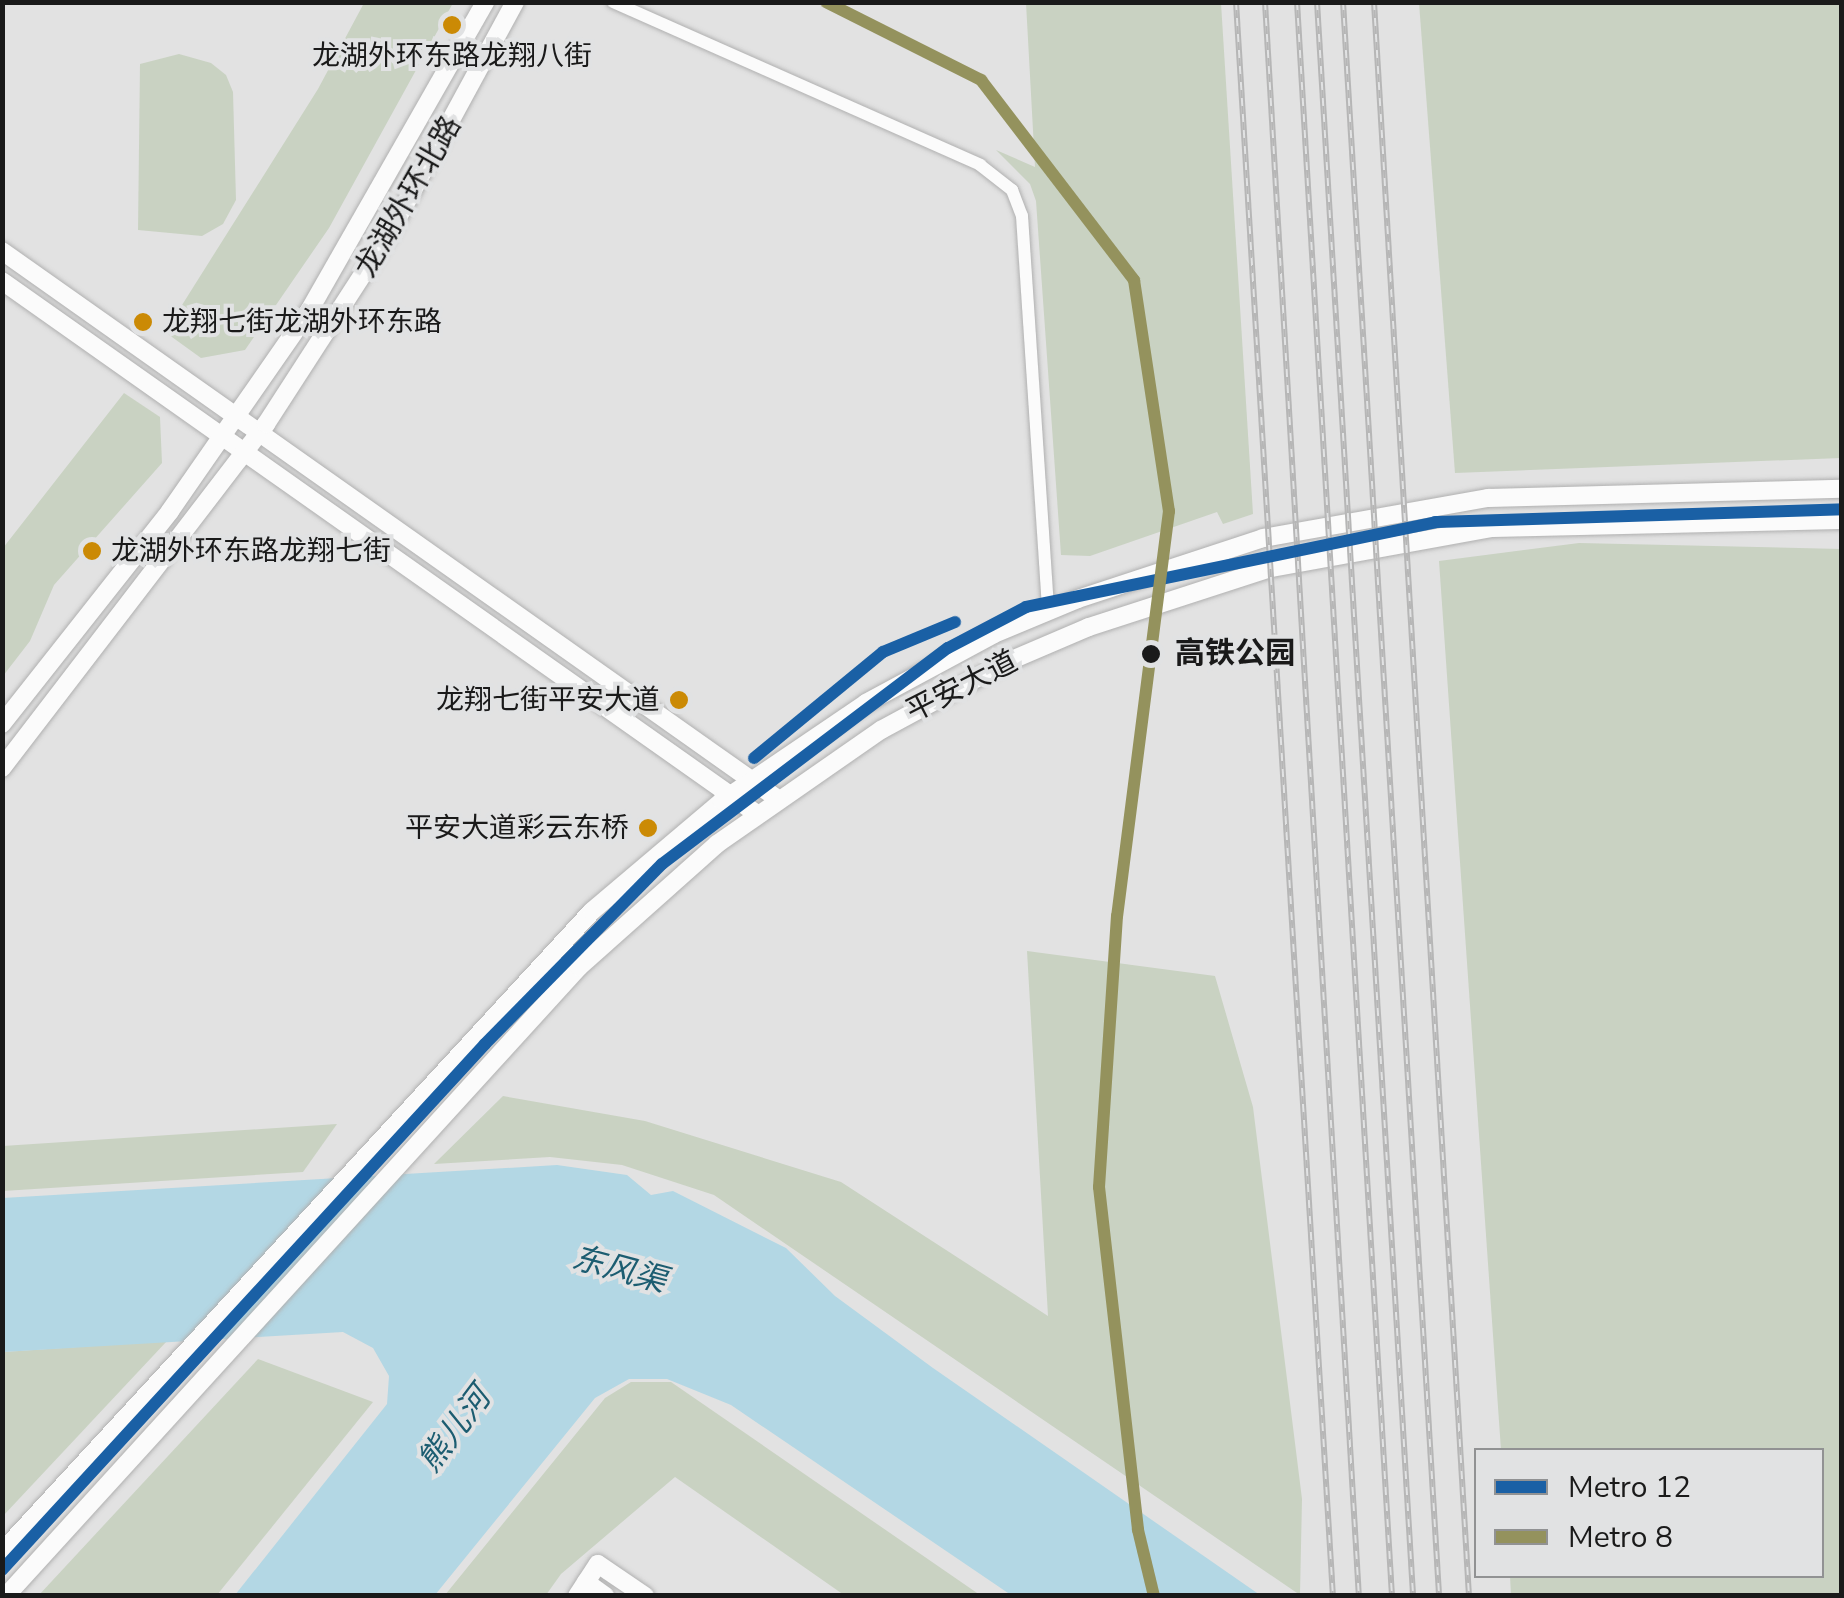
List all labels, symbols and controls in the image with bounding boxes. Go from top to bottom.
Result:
marker: 龙湖外环东路龙翔八街 [442,15,462,35]
place label: 龙湖外环东路龙翔八街 [312,39,592,73]
street label: 龙湖外环北路 [348,110,470,284]
place label: 龙翔七街龙湖外环东路 [162,305,442,339]
marker: 龙翔七街龙湖外环东路 [133,312,153,332]
place label: 龙湖外环东路龙翔七街 [111,534,391,568]
marker: 龙湖外环东路龙翔七街 [82,541,102,561]
place label: 高铁公园 [1175,636,1295,672]
marker: 高铁公园 [1136,639,1166,669]
street label: 平安大道 [900,644,1024,730]
place label: 龙翔七街平安大道 [436,683,660,717]
marker: 龙翔七街平安大道 [669,690,689,710]
place label: 平安大道彩云东桥 [405,811,629,845]
marker: 平安大道彩云东桥 [638,818,658,838]
water label: 东风渠 [568,1239,670,1301]
water label: 熊儿河 [411,1380,499,1480]
legend [1474,1448,1824,1578]
text: Metro 12 [1568,1467,1691,1508]
text: Metro 8 [1568,1517,1673,1558]

